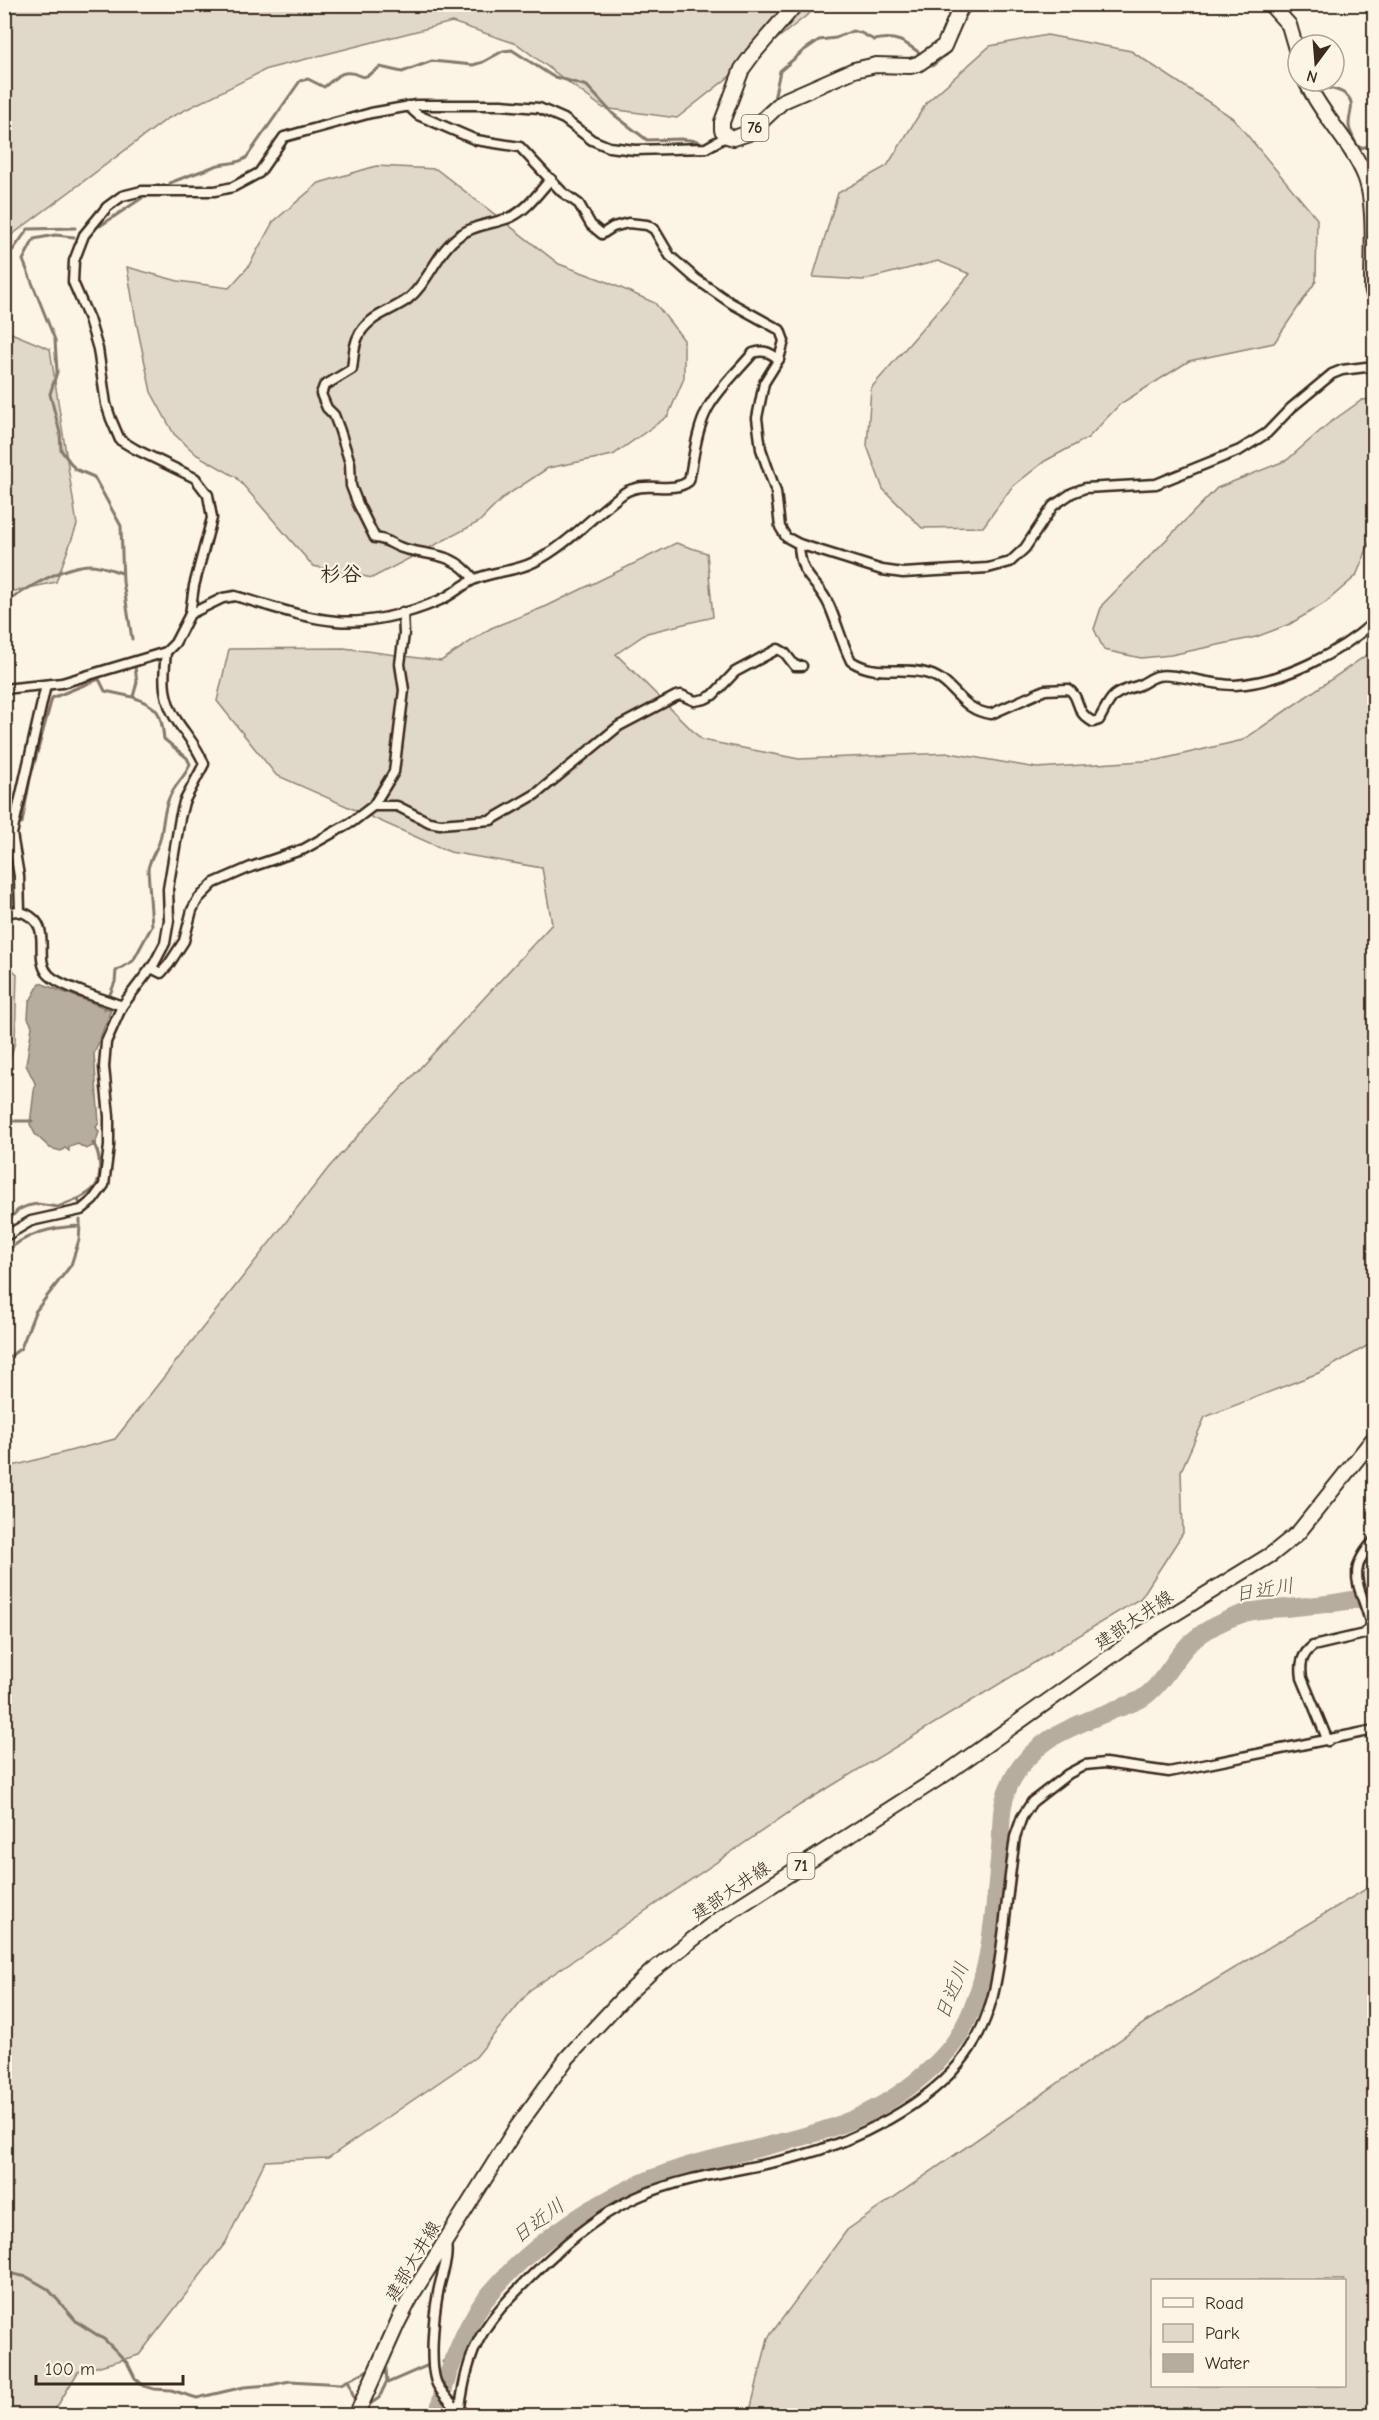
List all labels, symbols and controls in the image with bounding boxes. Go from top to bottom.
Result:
north arrow [1286,33,1346,93]
text: N [1305,66,1320,87]
road number: 76 [742,115,768,141]
district label: 杉谷 [320,562,362,586]
water label: 日近川 [1233,1574,1295,1606]
street label: 建部大井線 [1091,1586,1177,1654]
road number: 71 [788,1853,814,1879]
street label: 建部大井線 [688,1857,774,1925]
water label: 日近川 [931,1959,973,2023]
water label: 日近川 [507,2194,569,2248]
street label: 建部大井線 [381,2217,445,2305]
legend [1151,2279,1346,2387]
text: Road [1205,2293,1244,2314]
text: Park [1205,2323,1240,2344]
scale bar [36,2348,183,2386]
text: Water [1205,2353,1250,2374]
text: 100 m [45,2359,95,2380]

